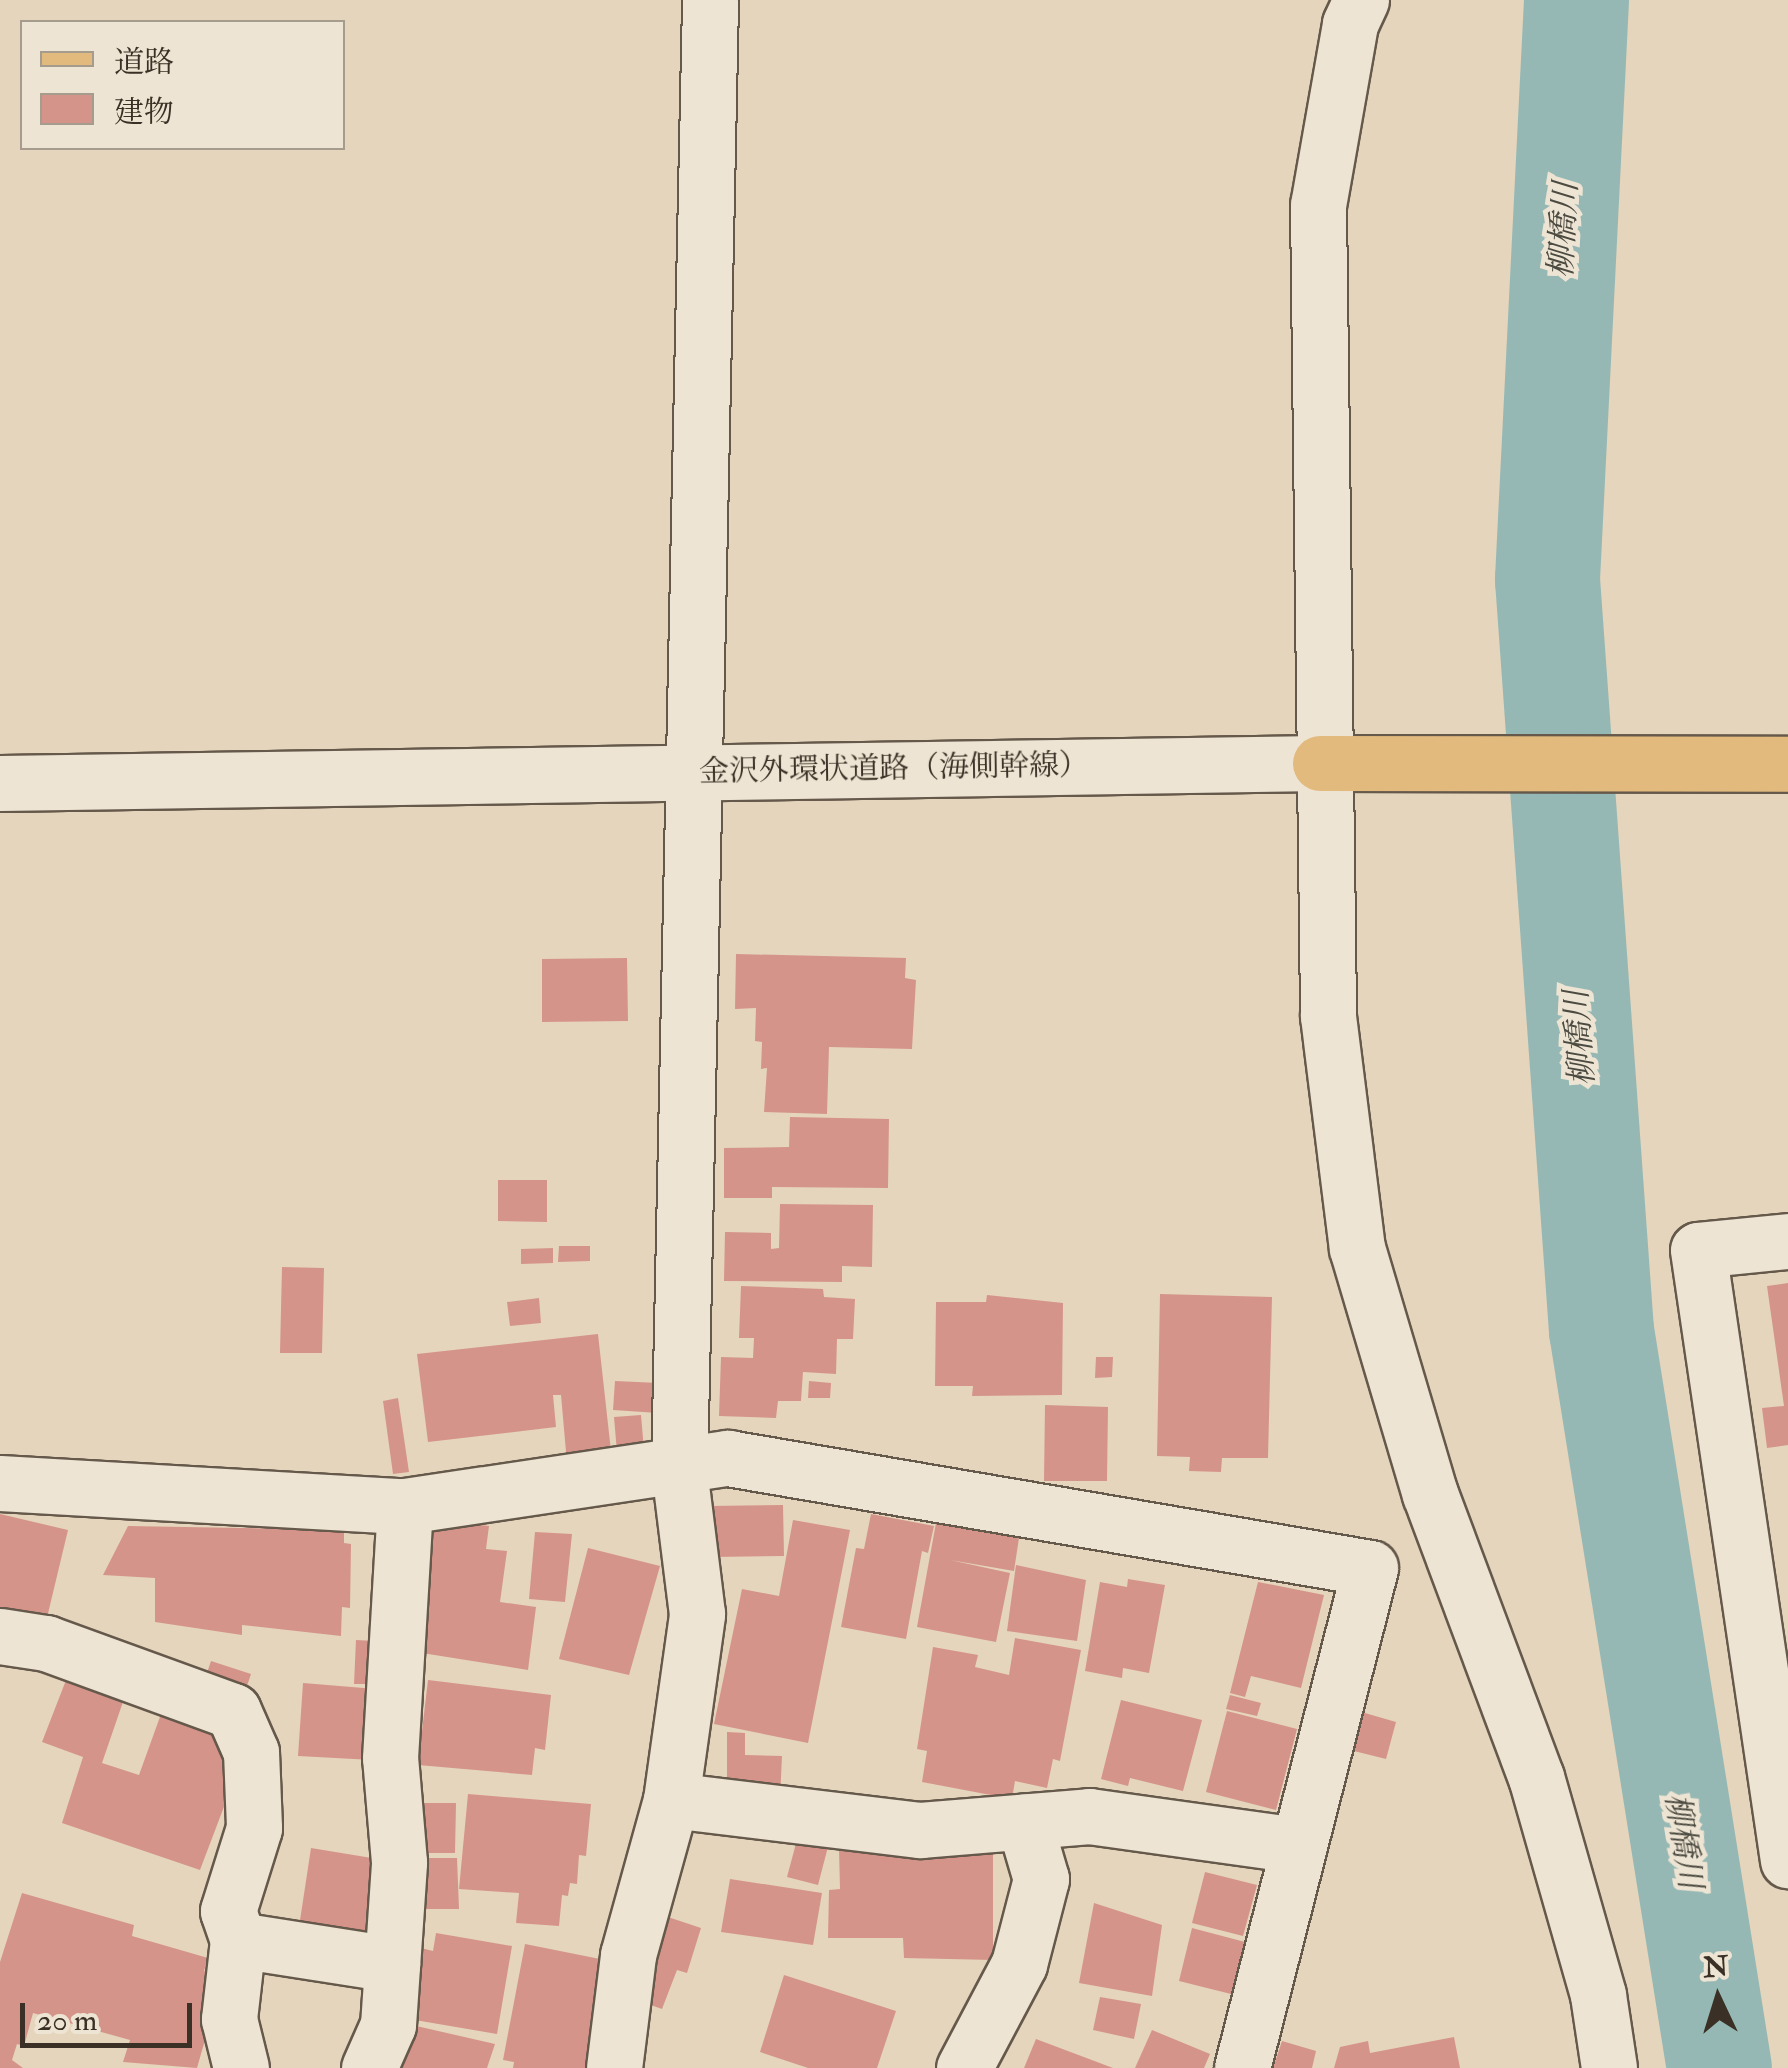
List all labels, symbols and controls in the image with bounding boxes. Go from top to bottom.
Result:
legend [20,20,345,150]
text: 道路 [114,44,174,81]
text: 建物 [114,94,174,131]
water label: 柳橋川 [1542,181,1586,279]
street label: 金沢外環状道路（海側幹線） [699,748,1089,790]
water label: 柳橋川 [1557,989,1603,1087]
water label: 柳橋川 [1657,1791,1709,1891]
north arrow [1668,1948,1768,2048]
text: N [1702,1949,1730,1986]
scale bar [25,1983,198,2045]
text: 20 m [37,2002,97,2039]

